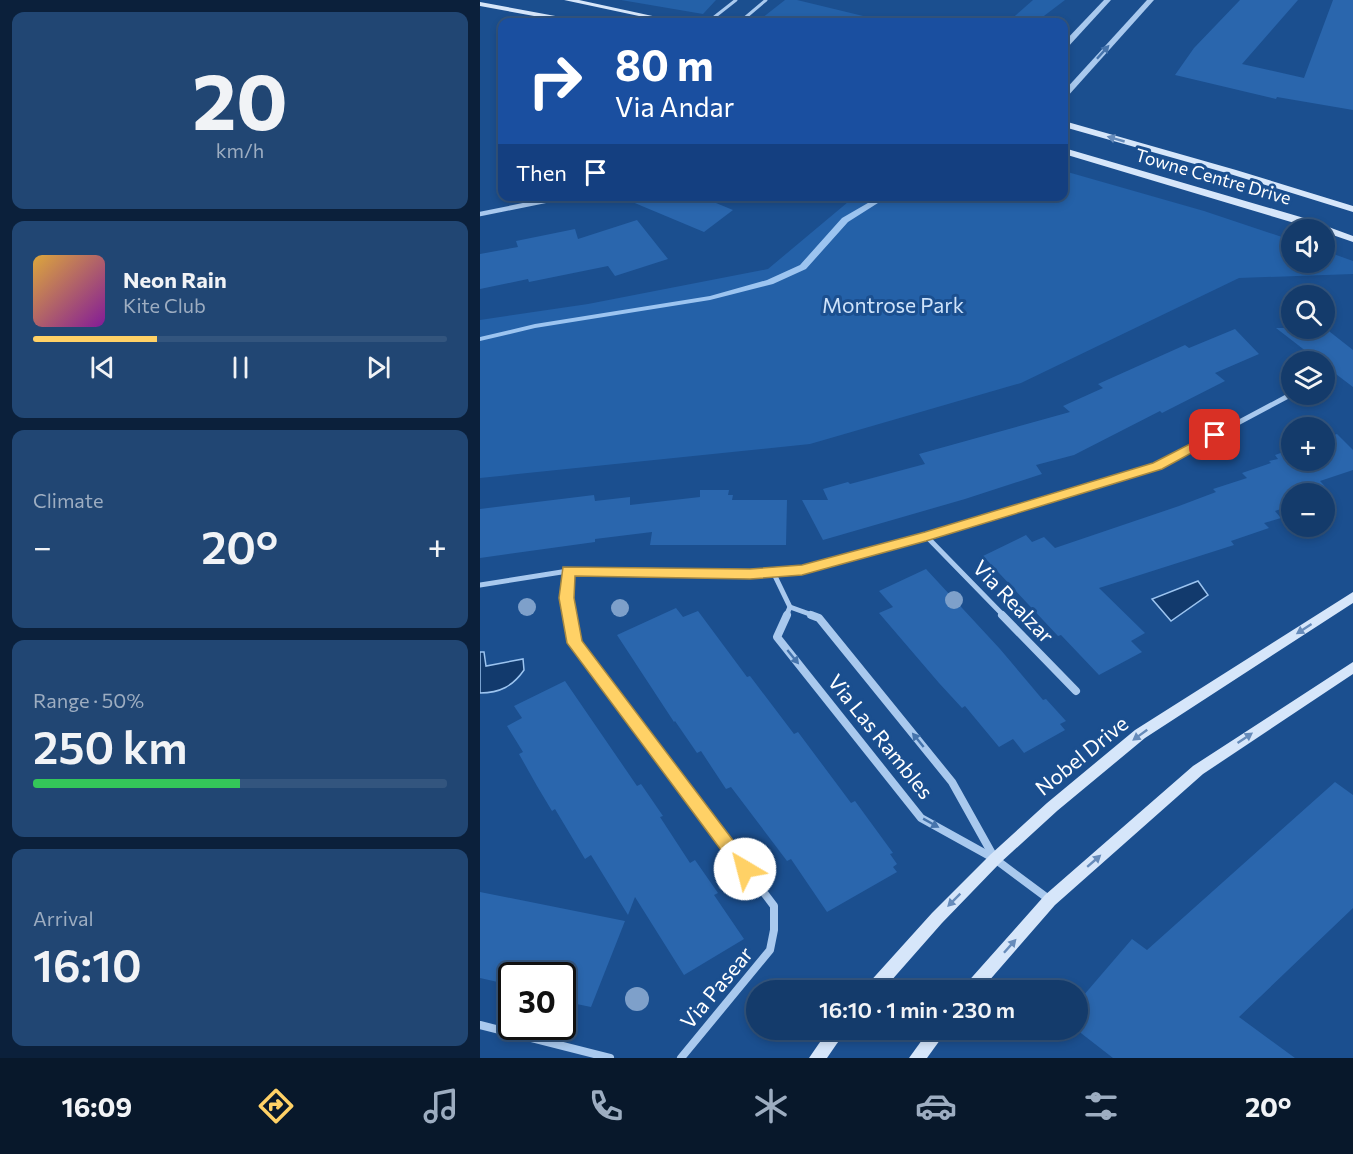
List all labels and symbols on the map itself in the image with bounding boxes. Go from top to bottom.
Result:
one-way arrow [1096,45,1109,60]
one-way arrow [1107,133,1125,143]
street label: Towne Centre Drive [1133,143,1294,209]
park label: Montrose Park [822,292,964,317]
pin [1189,409,1240,460]
street label: Via Realzar [968,554,1060,648]
one-way arrow [1296,623,1312,634]
one-way arrow [787,650,799,665]
street label: Via Las Rambles [823,669,939,803]
street label: Nobel Drive [1030,710,1132,800]
one-way arrow [1133,729,1149,741]
one-way arrow [912,733,925,748]
one-way arrow [1237,733,1253,744]
one-way arrow [922,818,939,828]
position arrow [713,837,777,901]
one-way arrow [1086,855,1101,868]
one-way arrow [947,893,961,908]
one-way arrow [1003,938,1016,953]
street label: Via Pasear [674,941,757,1033]
speed limit sign: 30 [498,962,576,1040]

